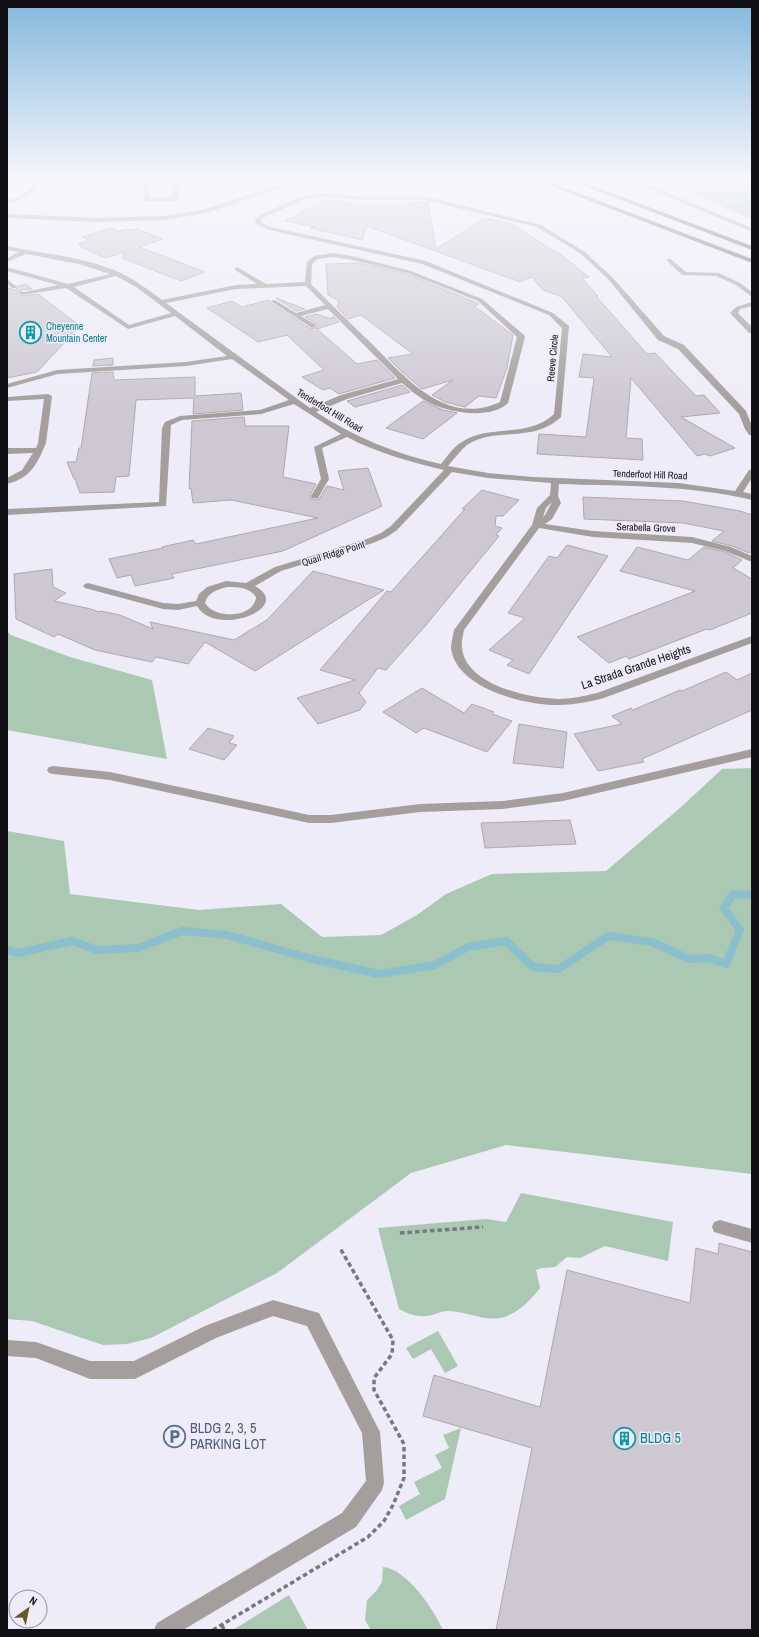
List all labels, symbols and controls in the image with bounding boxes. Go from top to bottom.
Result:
building icon: Cheyenne Mountain Center [18,319,44,345]
place label: Cheyenne Mountain Center [46,320,107,345]
street label: Reeve Circle [544,333,561,382]
street label: Tenderfoot Hill Road [294,386,365,435]
street label: Tenderfoot Hill Road [612,467,688,482]
street label: Serabella Grove [616,520,676,535]
street label: Quail Ridge Point [300,538,367,569]
street label: La Strada Grande Heights [579,641,693,693]
place label: BLDG 2, 3, 5 PARKING LOT [190,1419,266,1453]
parking icon: BLDG 2, 3, 5 PARKING LOT [162,1423,188,1449]
building icon: BLDG 5 [611,1425,637,1451]
place label: BLDG 5 [640,1429,681,1447]
north arrow [8,1589,48,1629]
text: N [27,1593,40,1608]

